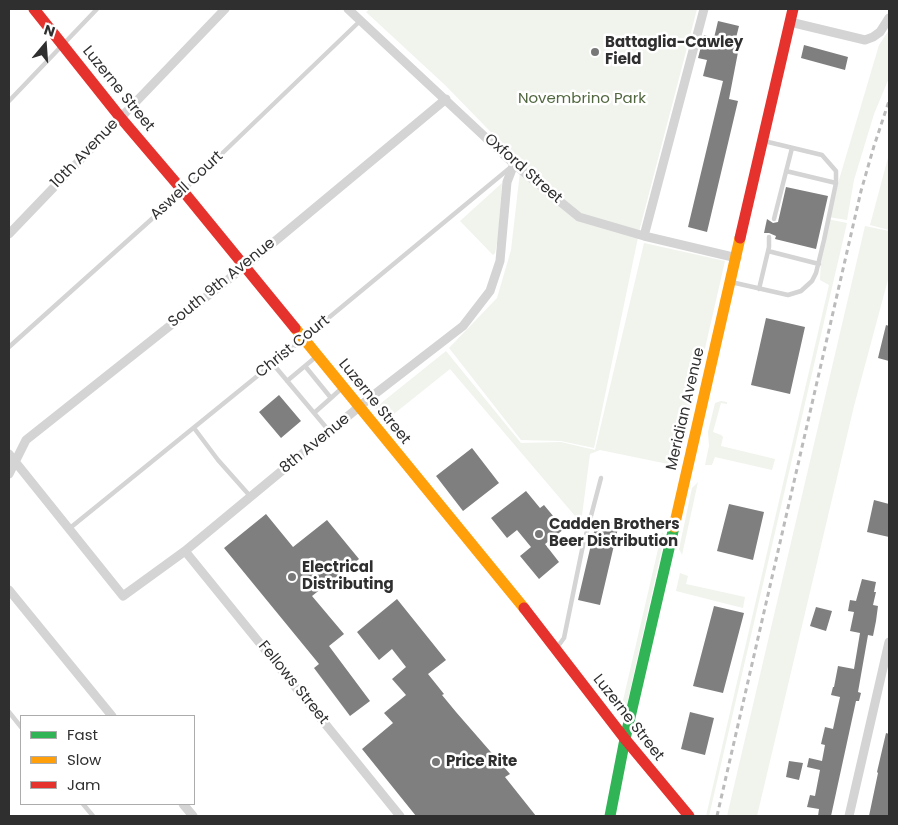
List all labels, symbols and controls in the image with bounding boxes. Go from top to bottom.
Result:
north arrow [20,20,70,70]
text: N [42,20,58,42]
place label: Battaglia-Cawley Field [605,34,743,69]
street label: Luzerne Street [78,43,158,135]
marker: Battaglia-Cawley Field [589,46,601,58]
park label: Novembrino Park [518,90,646,108]
street label: 10th Avenue [47,116,123,192]
street label: Oxford Street [480,130,566,208]
street label: Aswell Court [147,148,227,224]
street label: South 9th Avenue [165,234,279,332]
street label: Christ Court [253,312,333,382]
street label: Meridian Avenue [663,346,709,472]
street label: Luzerne Street [334,356,414,448]
street label: 8th Avenue [276,410,354,478]
place label: Cadden Brothers Beer Distribution [549,516,680,551]
marker: Cadden Brothers Beer Distribution [533,528,545,540]
place label: Electrical Distributing [302,559,394,594]
marker: Electrical Distributing [286,571,298,583]
street label: Fellows Street [254,638,332,728]
street label: Luzerne Street [589,671,667,765]
legend [20,715,195,805]
text: Fast [67,724,98,745]
text: Slow [67,749,101,770]
place label: Price Rite [446,753,517,771]
marker: Price Rite [430,756,442,768]
text: Jam [67,774,101,795]

